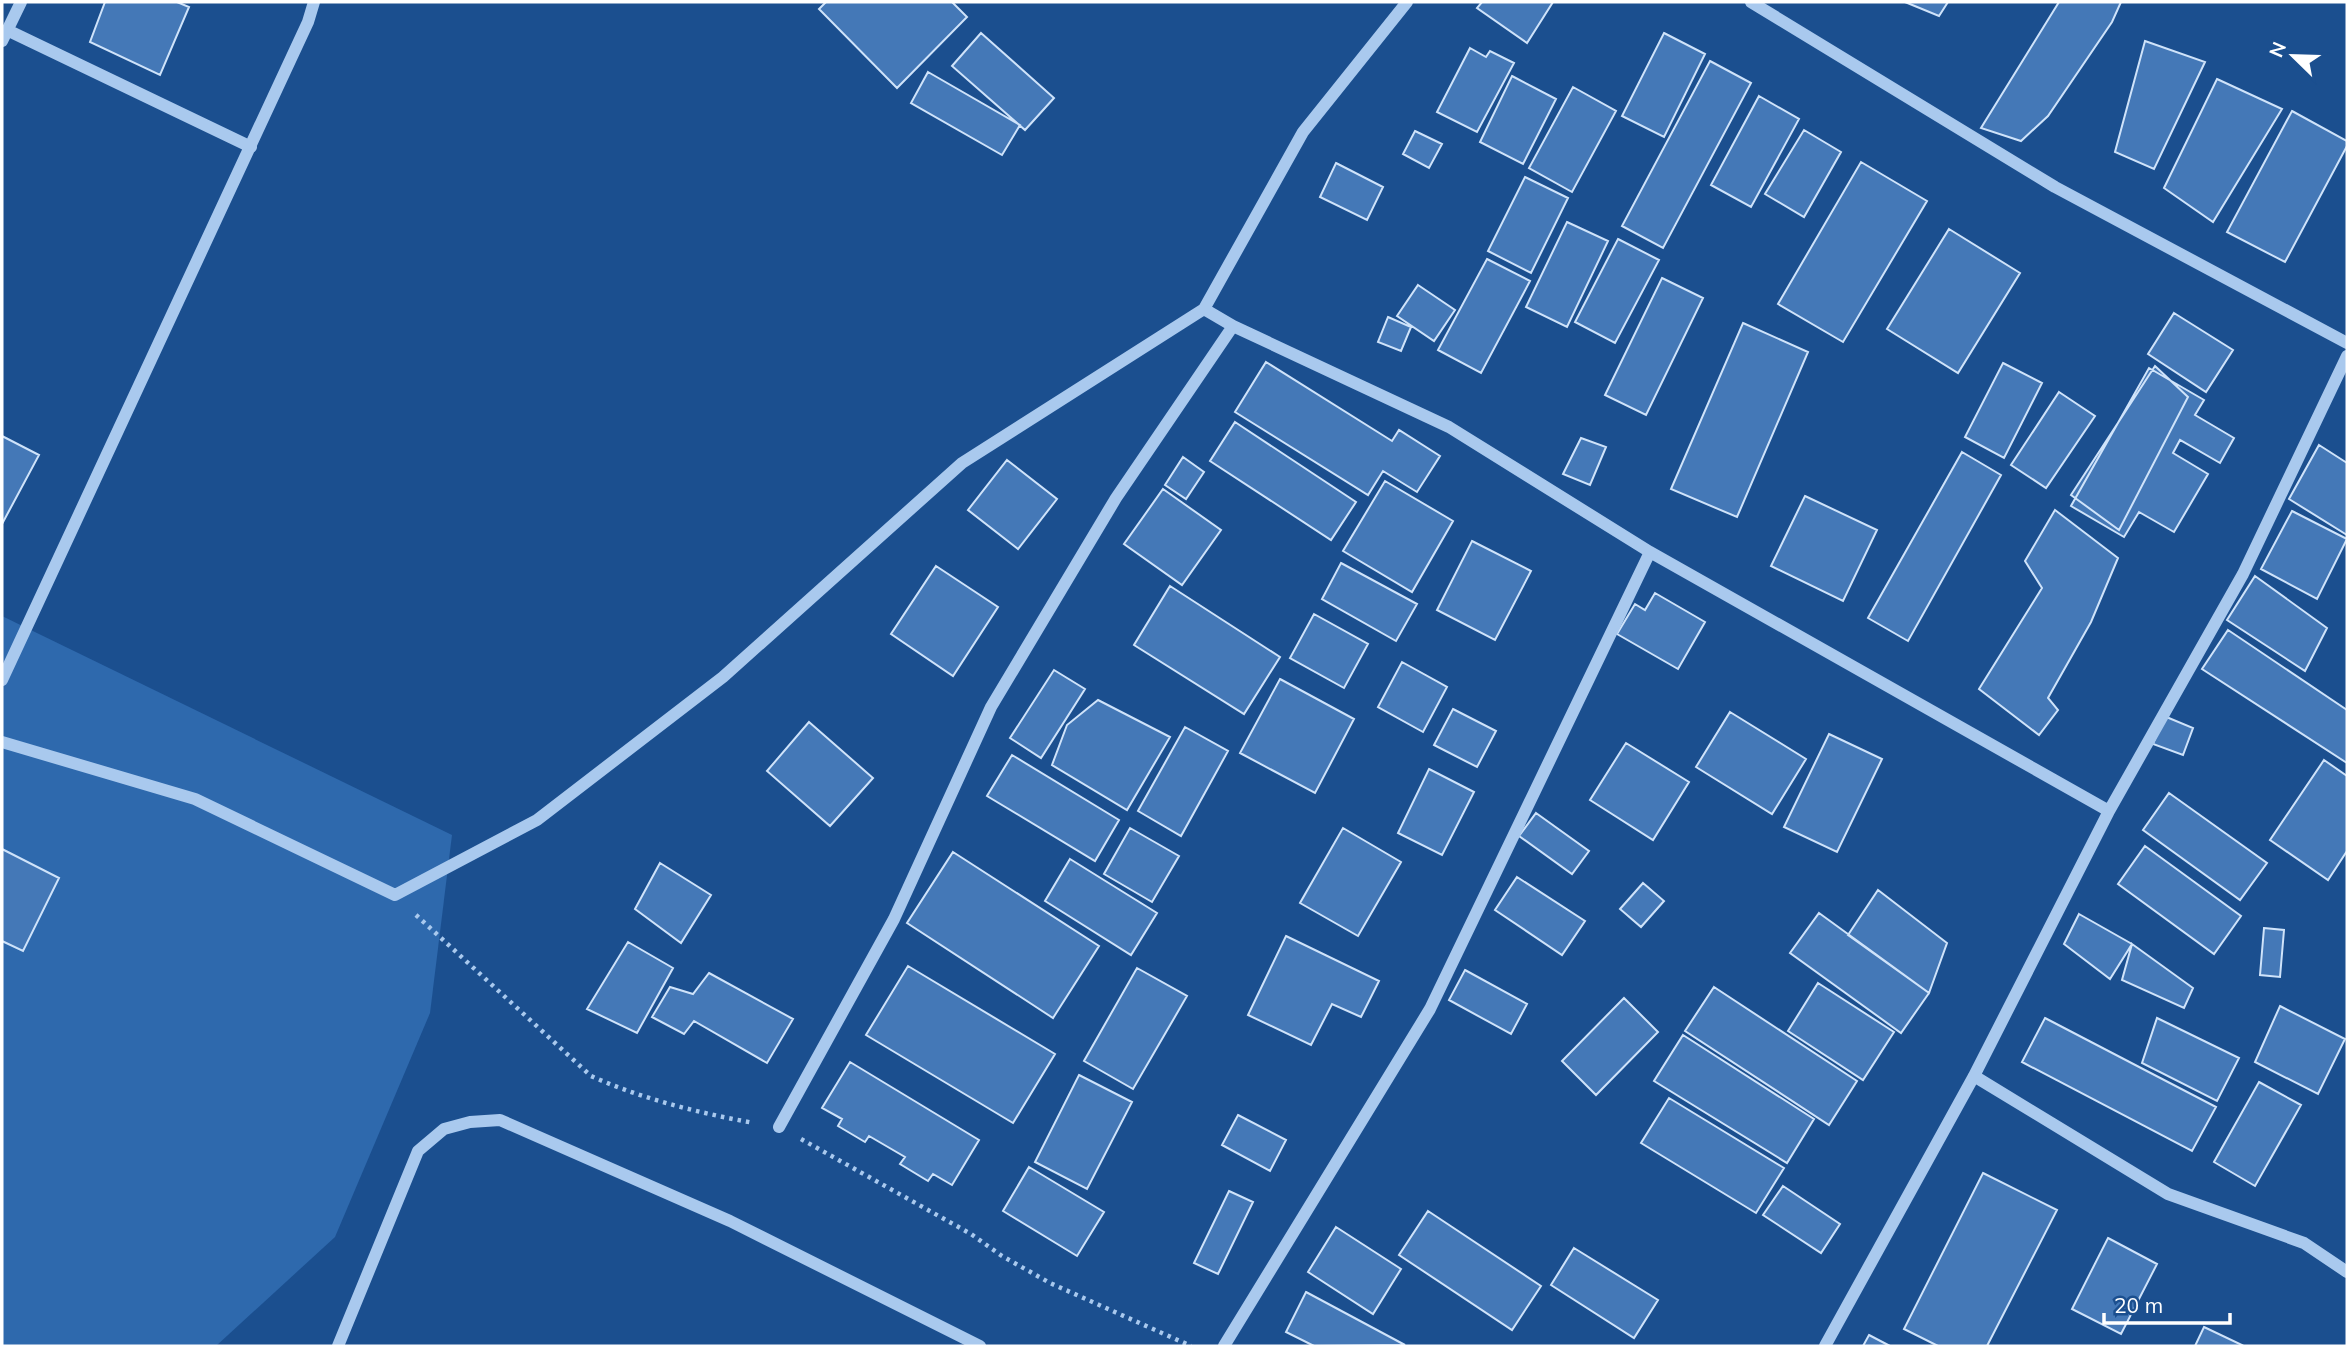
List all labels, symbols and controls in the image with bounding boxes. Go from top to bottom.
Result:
north arrow [2258,21,2328,91]
text: N [2264,38,2291,61]
scale bar [2104,1282,2230,1326]
text: 20 m [2114,1292,2163,1318]

